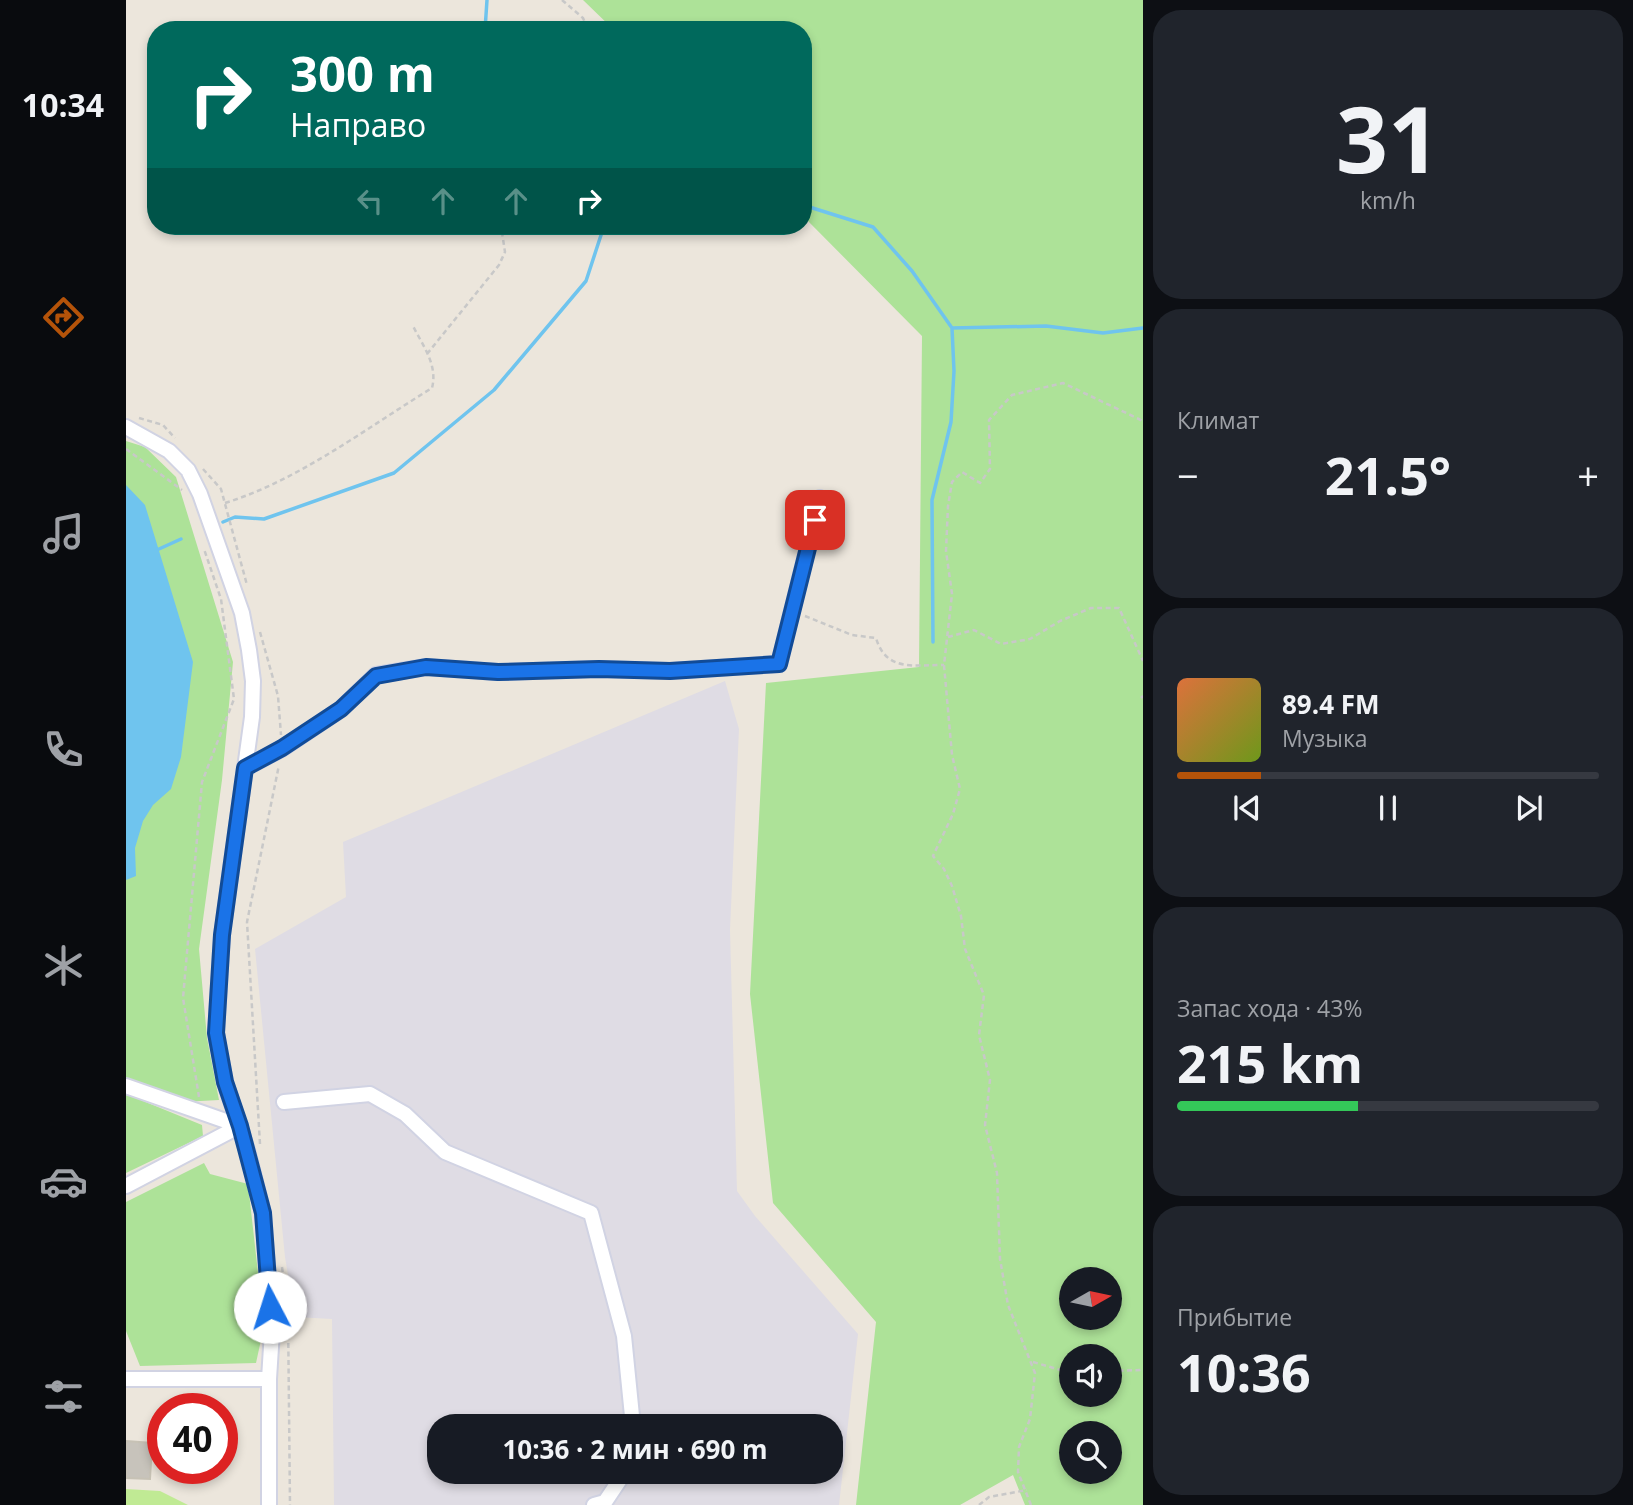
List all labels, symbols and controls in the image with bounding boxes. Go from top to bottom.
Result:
text: 300 m [290,40,435,106]
icon: right [175,49,266,140]
text: 31 [1336,76,1440,200]
text: 10:34 [22,83,104,126]
text: Направо [290,103,426,146]
icon: left [351,182,389,220]
icon: ahead [424,182,462,220]
icon: ahead [497,182,535,220]
icon: right [570,182,608,220]
text: km/h [1360,184,1416,216]
icon: directions [39,293,88,342]
text: Климат [1177,404,1259,436]
text: 21.5° [1325,439,1451,510]
text: − [1177,449,1199,501]
text: + [1577,449,1599,501]
pin [785,490,845,550]
icon: arrive [796,501,834,539]
icon: music [39,509,88,558]
text: 89.4 FM [1282,686,1380,722]
text: Музыка [1282,722,1368,754]
icon: phone [39,725,88,774]
icon: previous [1228,789,1266,827]
icon: pause [1369,789,1407,827]
icon: next [1510,789,1548,827]
icon: climate [39,941,88,990]
text: Запас хода · 43% [1177,992,1362,1024]
text: 215 km [1177,1027,1363,1098]
icon: car [39,1157,88,1206]
north arrow [1059,1267,1122,1330]
map controls [1059,1267,1122,1484]
position arrow [233,1270,307,1344]
text: Прибытие [1177,1301,1292,1333]
text: 10:36 [1177,1336,1311,1407]
button: sound [1059,1344,1122,1407]
icon: filters [39,1372,88,1421]
speed limit sign: 40 [147,1393,238,1484]
button: search [1059,1421,1122,1484]
text: 10:36 · 2 мин · 690 m [502,1431,768,1467]

